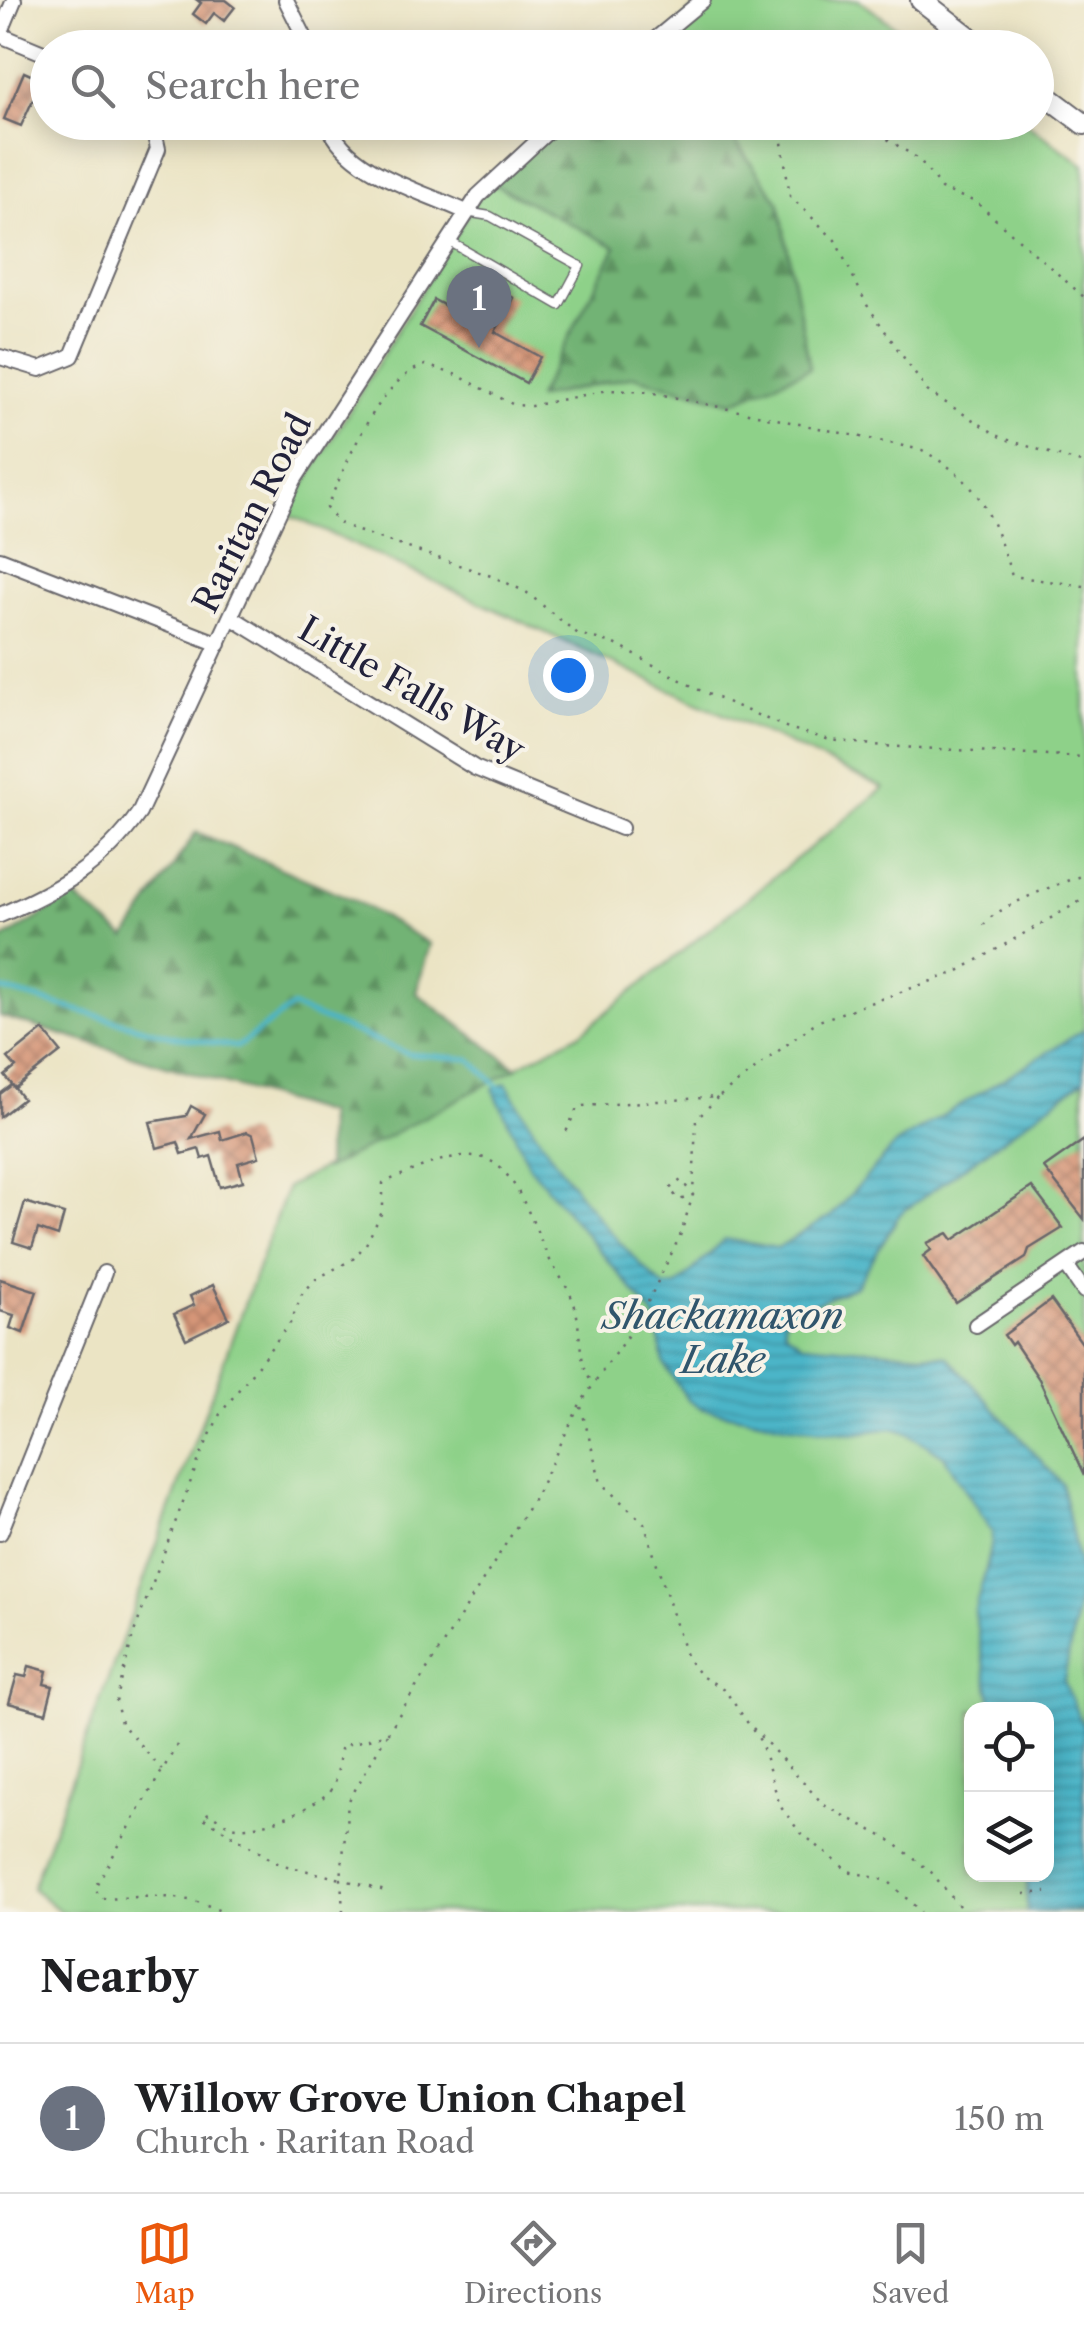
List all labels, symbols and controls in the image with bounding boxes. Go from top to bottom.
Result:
search box [30,30,1054,140]
icon: search [65,58,120,113]
text: Search here [145,62,360,109]
pin: 1 [446,266,512,348]
street label: Raritan Road [183,406,321,620]
street label: Little Falls Way [291,607,533,771]
your location [543,650,594,701]
water label: Shackamaxon Lake [600,1292,844,1383]
map controls [964,1702,1054,1882]
button: locate [964,1702,1054,1792]
button: layers [964,1792,1054,1882]
text: Nearby [40,1951,198,2003]
text: Willow Grove Union Chapel [135,2075,686,2122]
text: 1 [65,2099,80,2138]
text: 150 m [955,2099,1044,2138]
text: Church · Raritan Road [135,2122,475,2161]
tab: Map [135,2216,195,2310]
tab: Directions [464,2216,602,2310]
tab: Saved [872,2216,949,2310]

